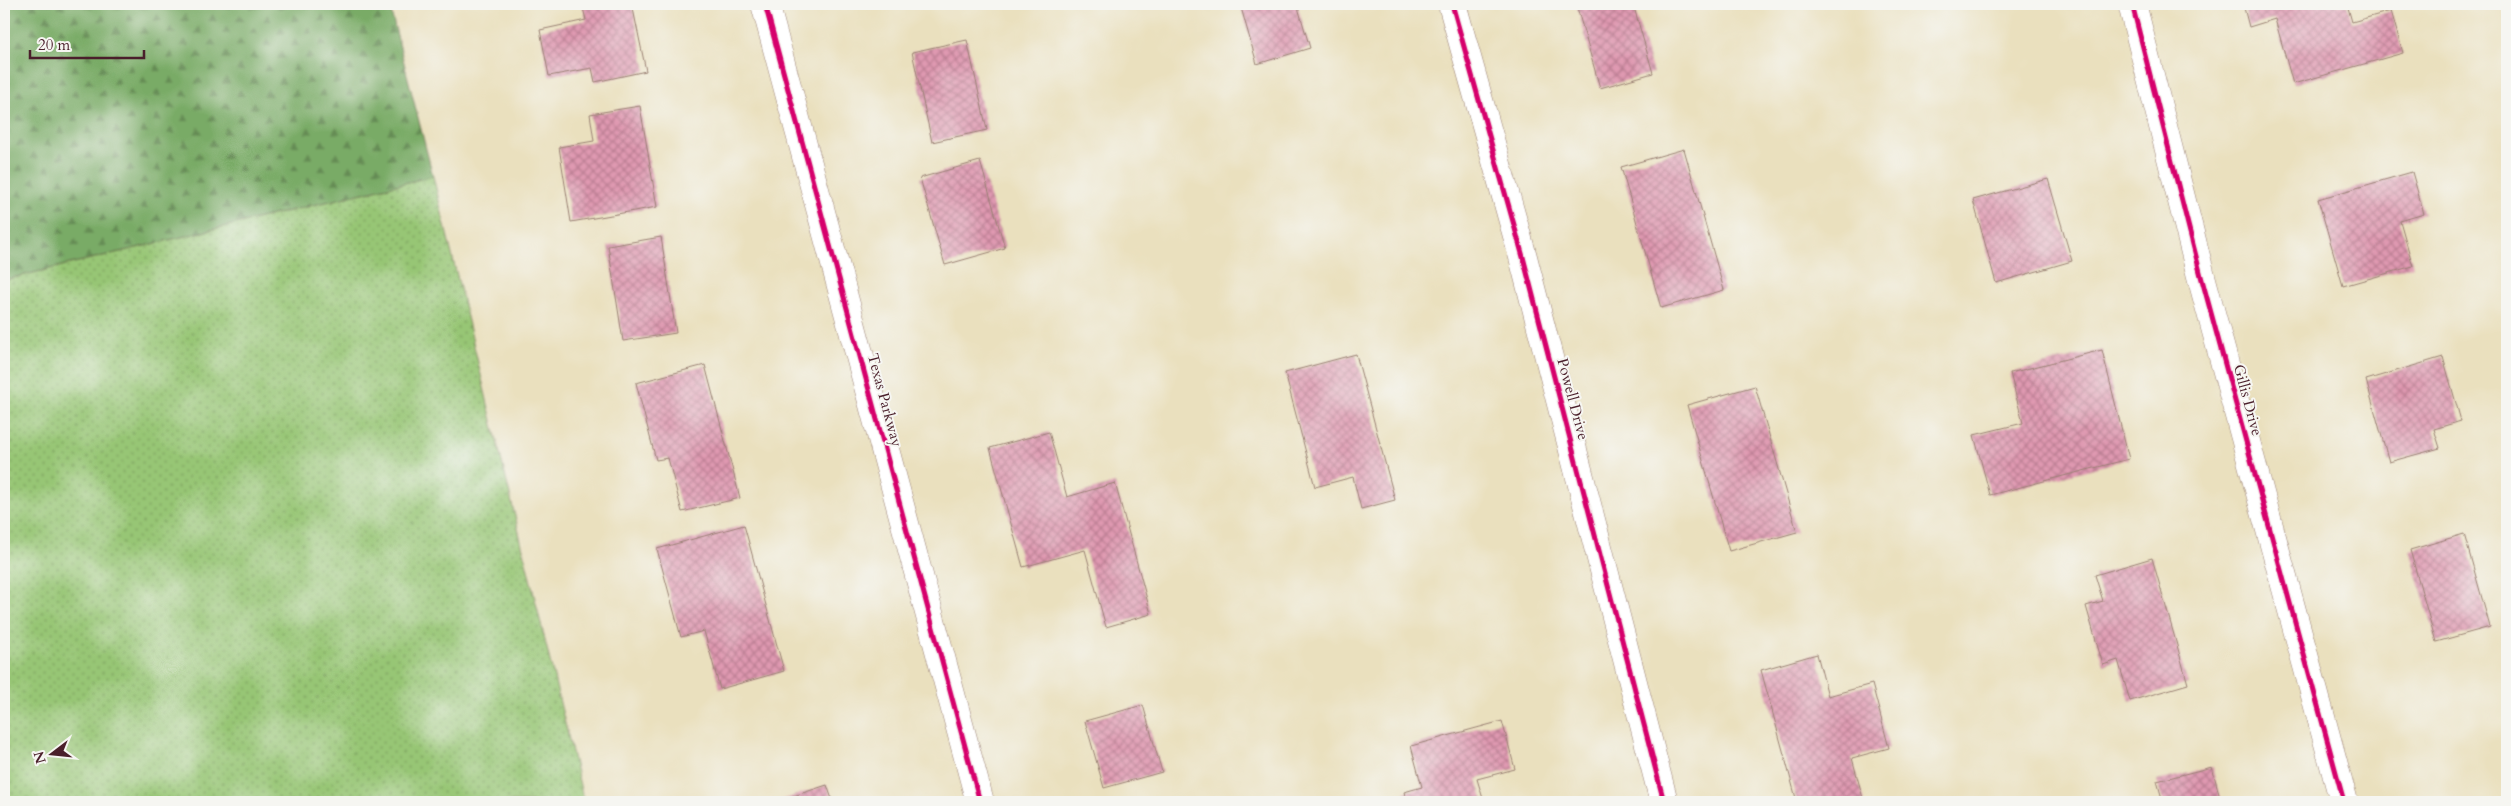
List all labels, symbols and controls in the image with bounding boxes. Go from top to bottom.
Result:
scale bar [30,28,144,60]
text: 20 m [38,35,70,55]
street label: Texas Parkway [863,351,907,449]
street label: Powell Drive [1553,356,1594,442]
street label: Gillis Drive [2229,362,2267,438]
north arrow [28,728,78,778]
text: N [29,749,51,766]

